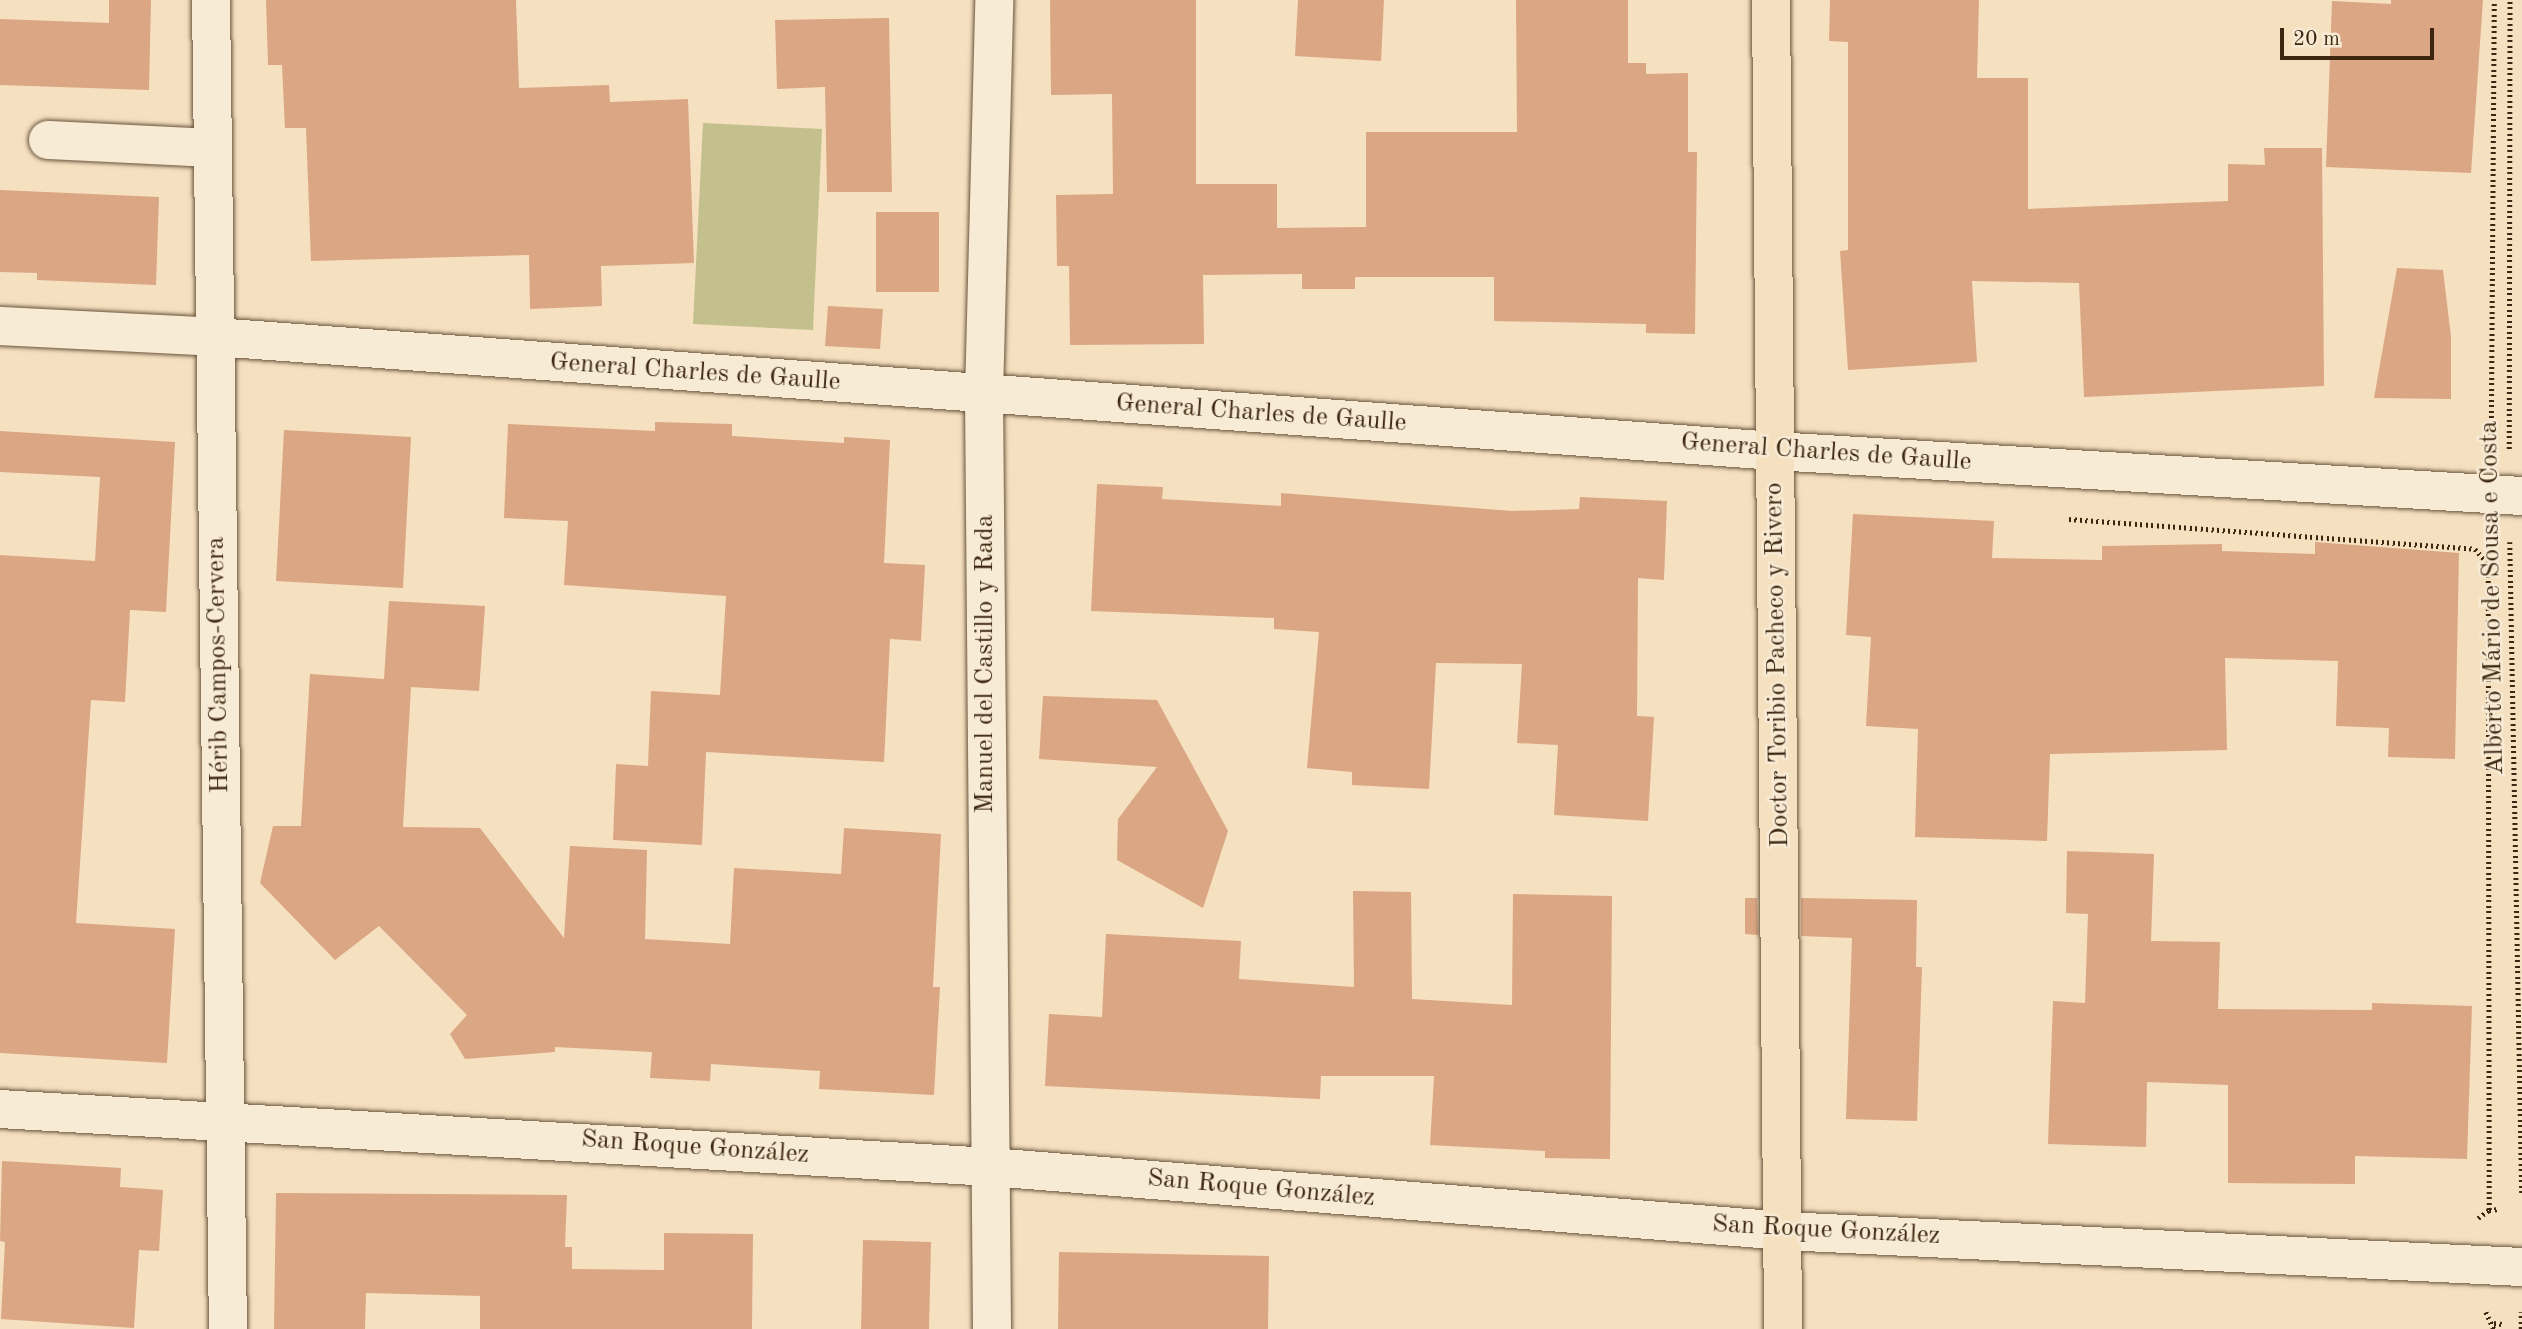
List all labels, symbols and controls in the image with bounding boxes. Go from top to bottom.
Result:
scale bar [2284,14,2438,58]
text: 20 m [2293,29,2340,50]
street label: General Charles de Gaulle [549,347,841,399]
street label: General Charles de Gaulle [1115,388,1407,440]
street label: Alberto Mário de Sousa e Costa [2474,421,2512,775]
street label: General Charles de Gaulle [1680,427,1972,479]
street label: Doctor Toribio Pacheco y Rivero [1759,482,1797,848]
street label: Manuel del Castillo y Rada [970,514,1002,814]
street label: Hérib Campos-Cervera [201,536,237,794]
street label: San Roque González [580,1124,810,1172]
street label: San Roque González [1146,1164,1376,1214]
street label: San Roque González [1711,1209,1941,1253]

